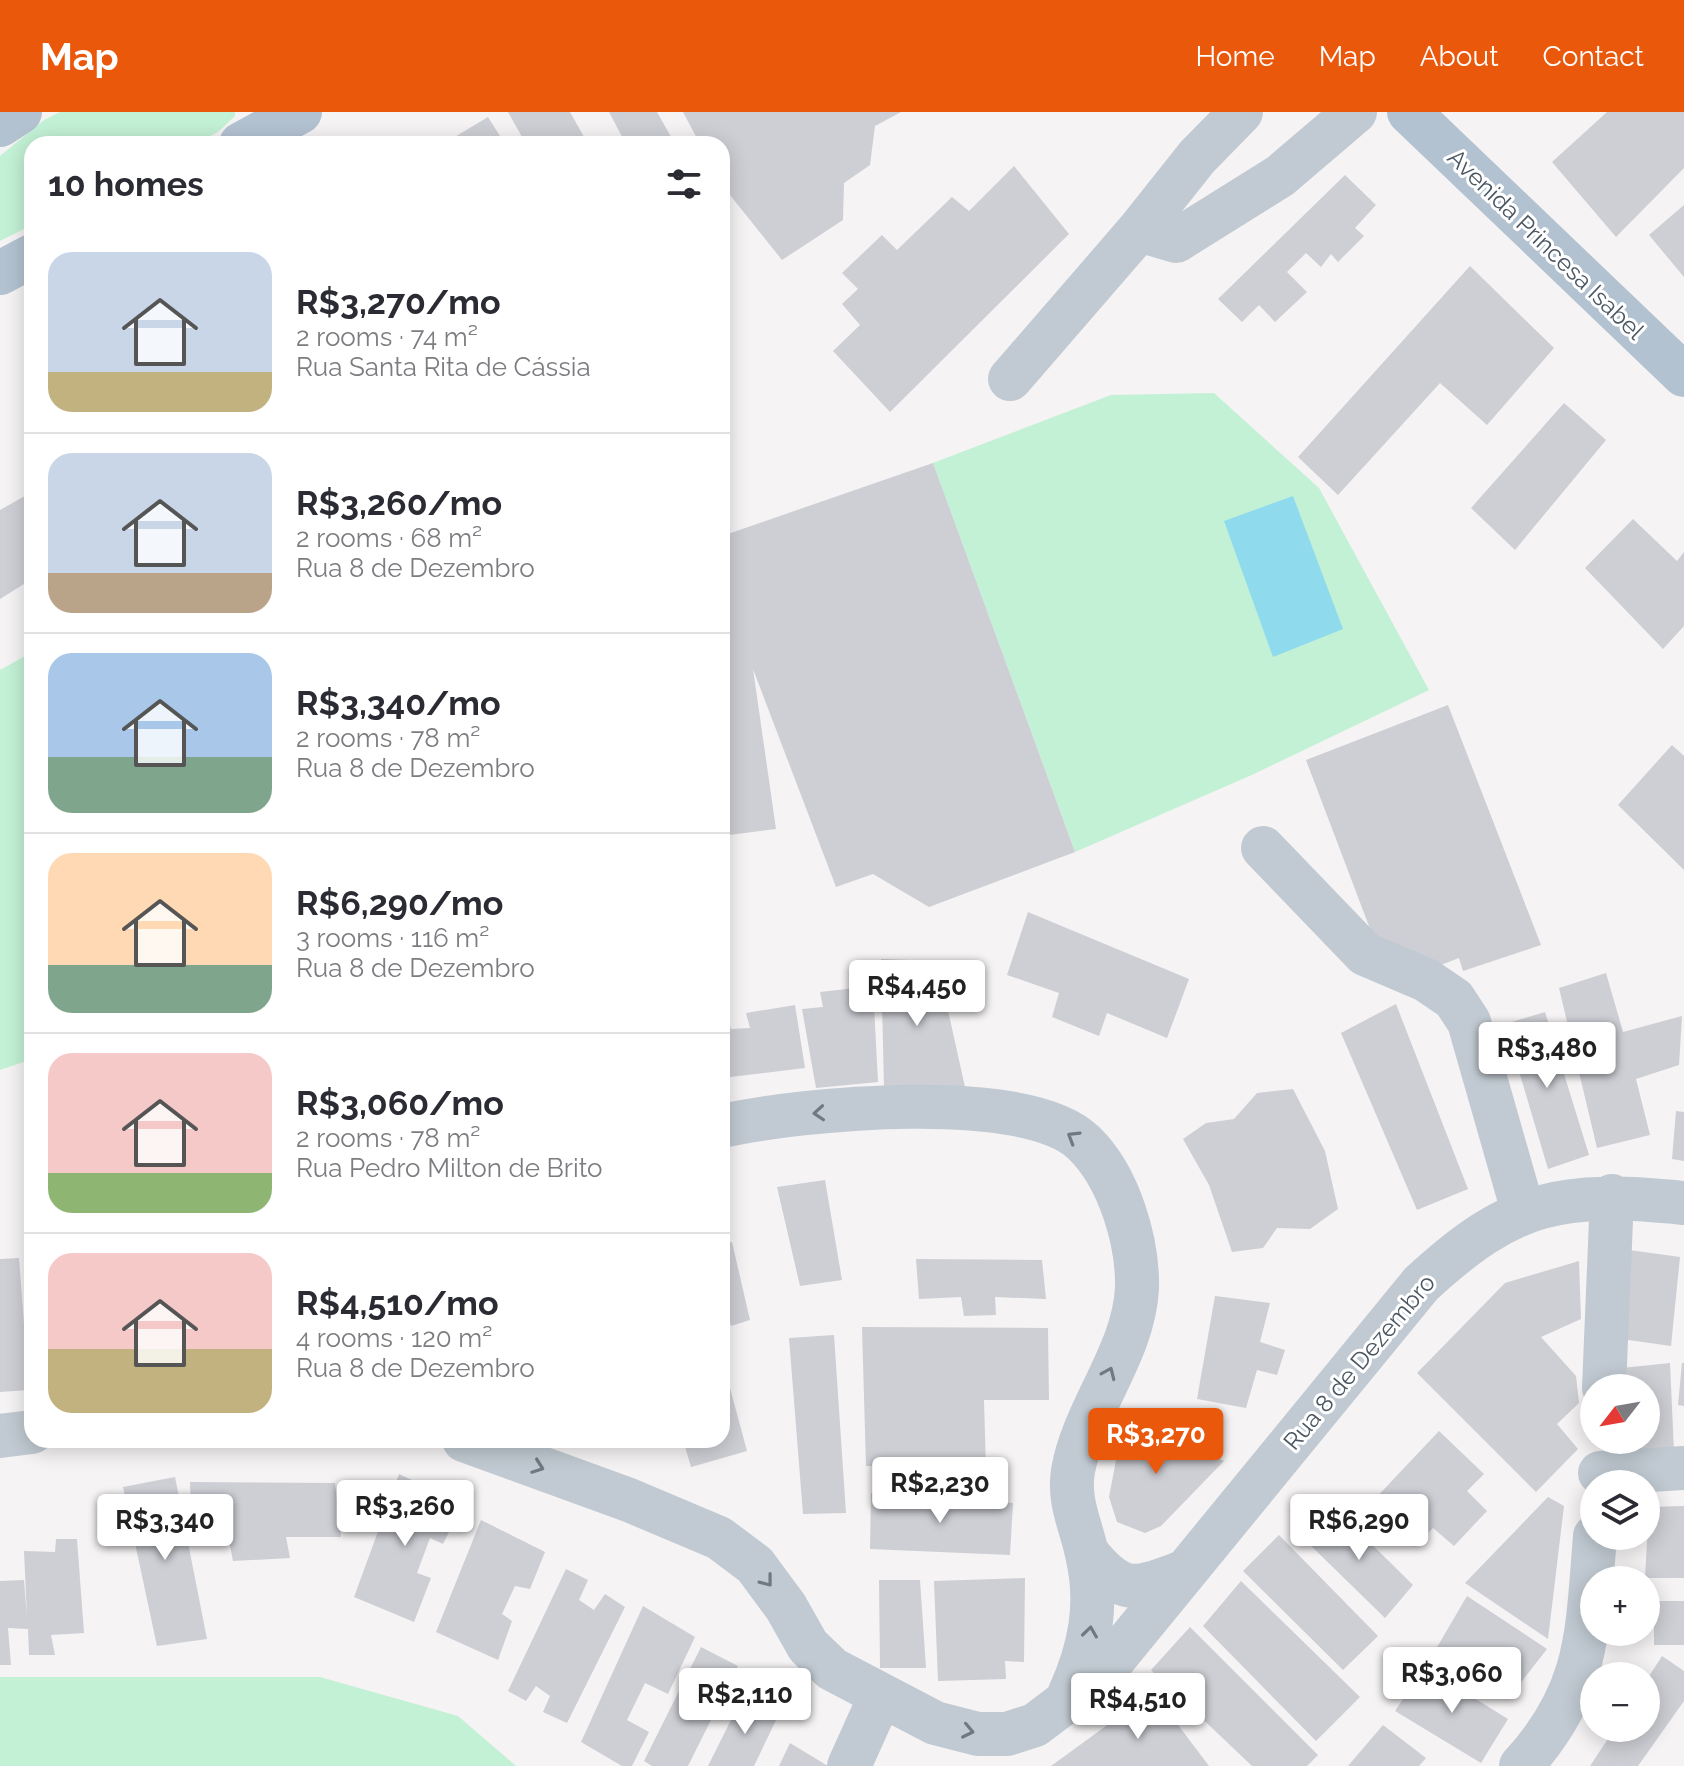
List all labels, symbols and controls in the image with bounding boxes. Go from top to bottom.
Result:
text: Map [40,34,119,79]
text: Home [1195,40,1275,73]
text: Map [1319,40,1376,73]
text: About [1420,40,1499,73]
text: Contact [1543,40,1644,73]
street label: Avenida Princesa Isabel [1442,143,1651,346]
icon: filters [662,162,706,206]
text: 10 homes [48,164,204,204]
text: R$3,270/mo [296,282,501,322]
icon: home [112,284,208,380]
text: 2 rooms · 74 m² [296,322,478,352]
text: Rua Santa Rita de Cássia [296,352,591,382]
text: R$3,260/mo [296,483,502,523]
icon: home [112,485,208,581]
text: 2 rooms · 68 m² [296,523,482,553]
text: Rua 8 de Dezembro [296,553,535,583]
text: R$3,340/mo [296,683,501,723]
icon: home [112,685,208,781]
text: 2 rooms · 78 m² [296,723,480,753]
text: Rua 8 de Dezembro [296,753,535,783]
text: R$6,290/mo [296,883,503,923]
icon: home [112,885,208,981]
text: 3 rooms · 116 m² [296,923,489,953]
text: Rua 8 de Dezembro [296,953,535,983]
pin: R$4,450 [843,960,991,1028]
text: R$4,450 [867,971,967,1001]
pin: R$3,480 [1473,1022,1621,1090]
text: R$3,480 [1497,1033,1597,1063]
text: R$3,060/mo [296,1083,504,1123]
icon: home [112,1085,208,1181]
one-way arrow [812,1104,825,1121]
text: 2 rooms · 78 m² [296,1123,480,1153]
one-way arrow [1067,1132,1082,1147]
text: Rua Pedro Milton de Brito [296,1153,603,1183]
street label: Rua 8 de Dezembro [1277,1268,1441,1456]
text: R$4,510/mo [296,1283,499,1323]
icon: home [112,1285,208,1381]
text: 4 rooms · 120 m² [296,1323,492,1353]
text: Rua 8 de Dezembro [296,1353,535,1383]
one-way arrow [1099,1367,1115,1382]
north arrow [1580,1374,1660,1454]
map controls [1580,1374,1660,1742]
pin: R$3,270 [1082,1408,1230,1476]
text: R$3,270 [1106,1419,1206,1449]
one-way arrow [530,1457,544,1473]
pin: R$2,230 [866,1457,1014,1525]
text: R$2,230 [890,1468,990,1498]
button: layers [1580,1470,1660,1550]
pin: R$3,260 [331,1480,479,1548]
text: R$3,260 [355,1491,455,1521]
pin: R$3,340 [91,1494,239,1562]
pin: R$6,290 [1285,1494,1433,1562]
text: R$3,340 [115,1505,215,1535]
text: R$6,290 [1308,1505,1410,1535]
button: + [1580,1566,1660,1646]
one-way arrow [757,1572,771,1587]
one-way arrow [1081,1625,1098,1638]
pin: R$3,060 [1378,1647,1526,1715]
text: R$3,060 [1401,1658,1503,1688]
button: − [1580,1662,1660,1742]
pin: R$2,110 [671,1668,819,1736]
pin: R$4,510 [1064,1673,1212,1741]
text: R$2,110 [697,1679,793,1709]
text: R$4,510 [1089,1684,1187,1714]
one-way arrow [960,1722,974,1739]

